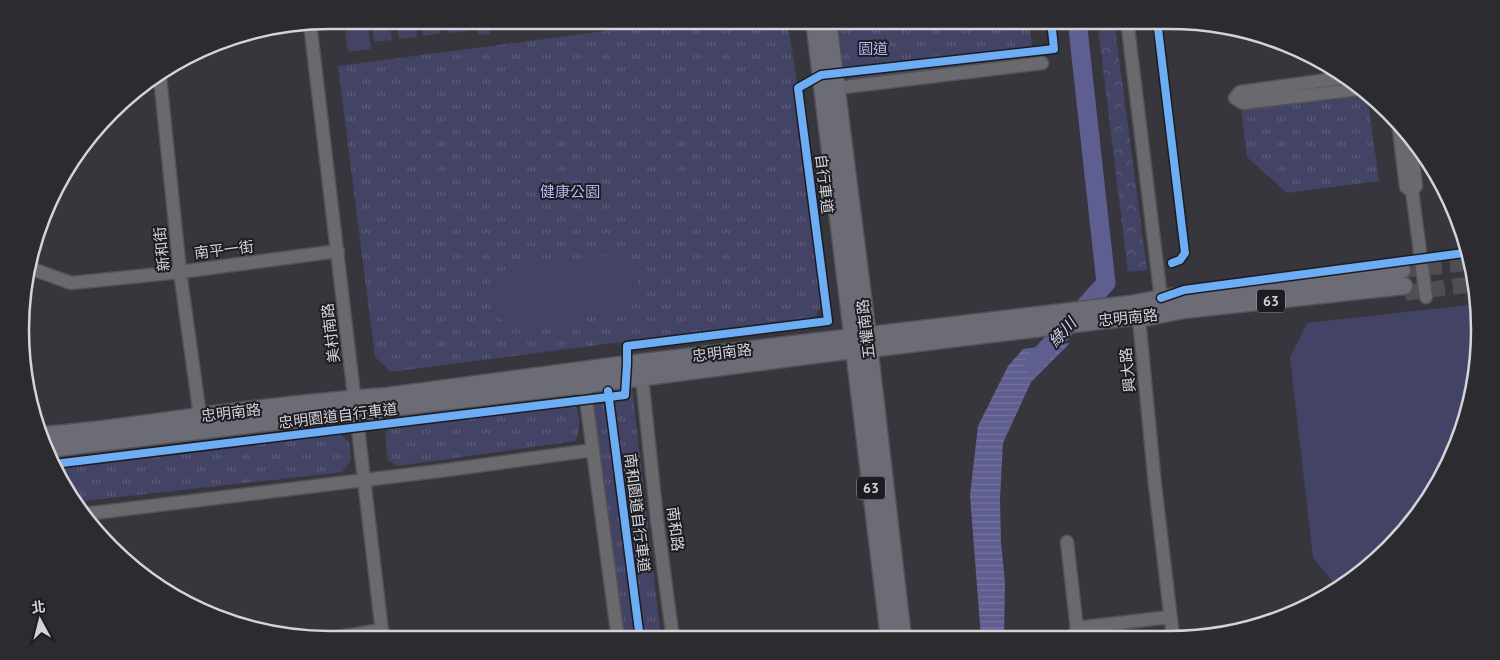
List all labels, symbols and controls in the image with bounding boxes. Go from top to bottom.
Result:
park label: 園道 [858,39,888,58]
street label: 自行車道 [811,153,838,215]
park label: 健康公園 [540,182,600,201]
street label: 新和街 [150,226,173,272]
street label: 南平一街 [193,236,255,263]
road number: 63 [1257,290,1285,312]
street label: 五權南路 [852,298,879,360]
street label: 美村南路 [317,302,344,364]
street label: 忠明南路 [1097,305,1159,330]
water label: 綠川 [1044,312,1081,351]
street label: 忠明南路 [691,339,753,366]
street label: 興大路 [1116,347,1139,393]
street label: 忠明南路 [200,399,262,426]
street label: 忠明園道自行車道 [277,399,399,432]
street label: 南和園道自行車道 [621,452,654,574]
road number: 63 [857,476,885,499]
street label: 南和路 [663,505,688,552]
north arrow [15,595,65,645]
text: 北 [30,597,46,617]

